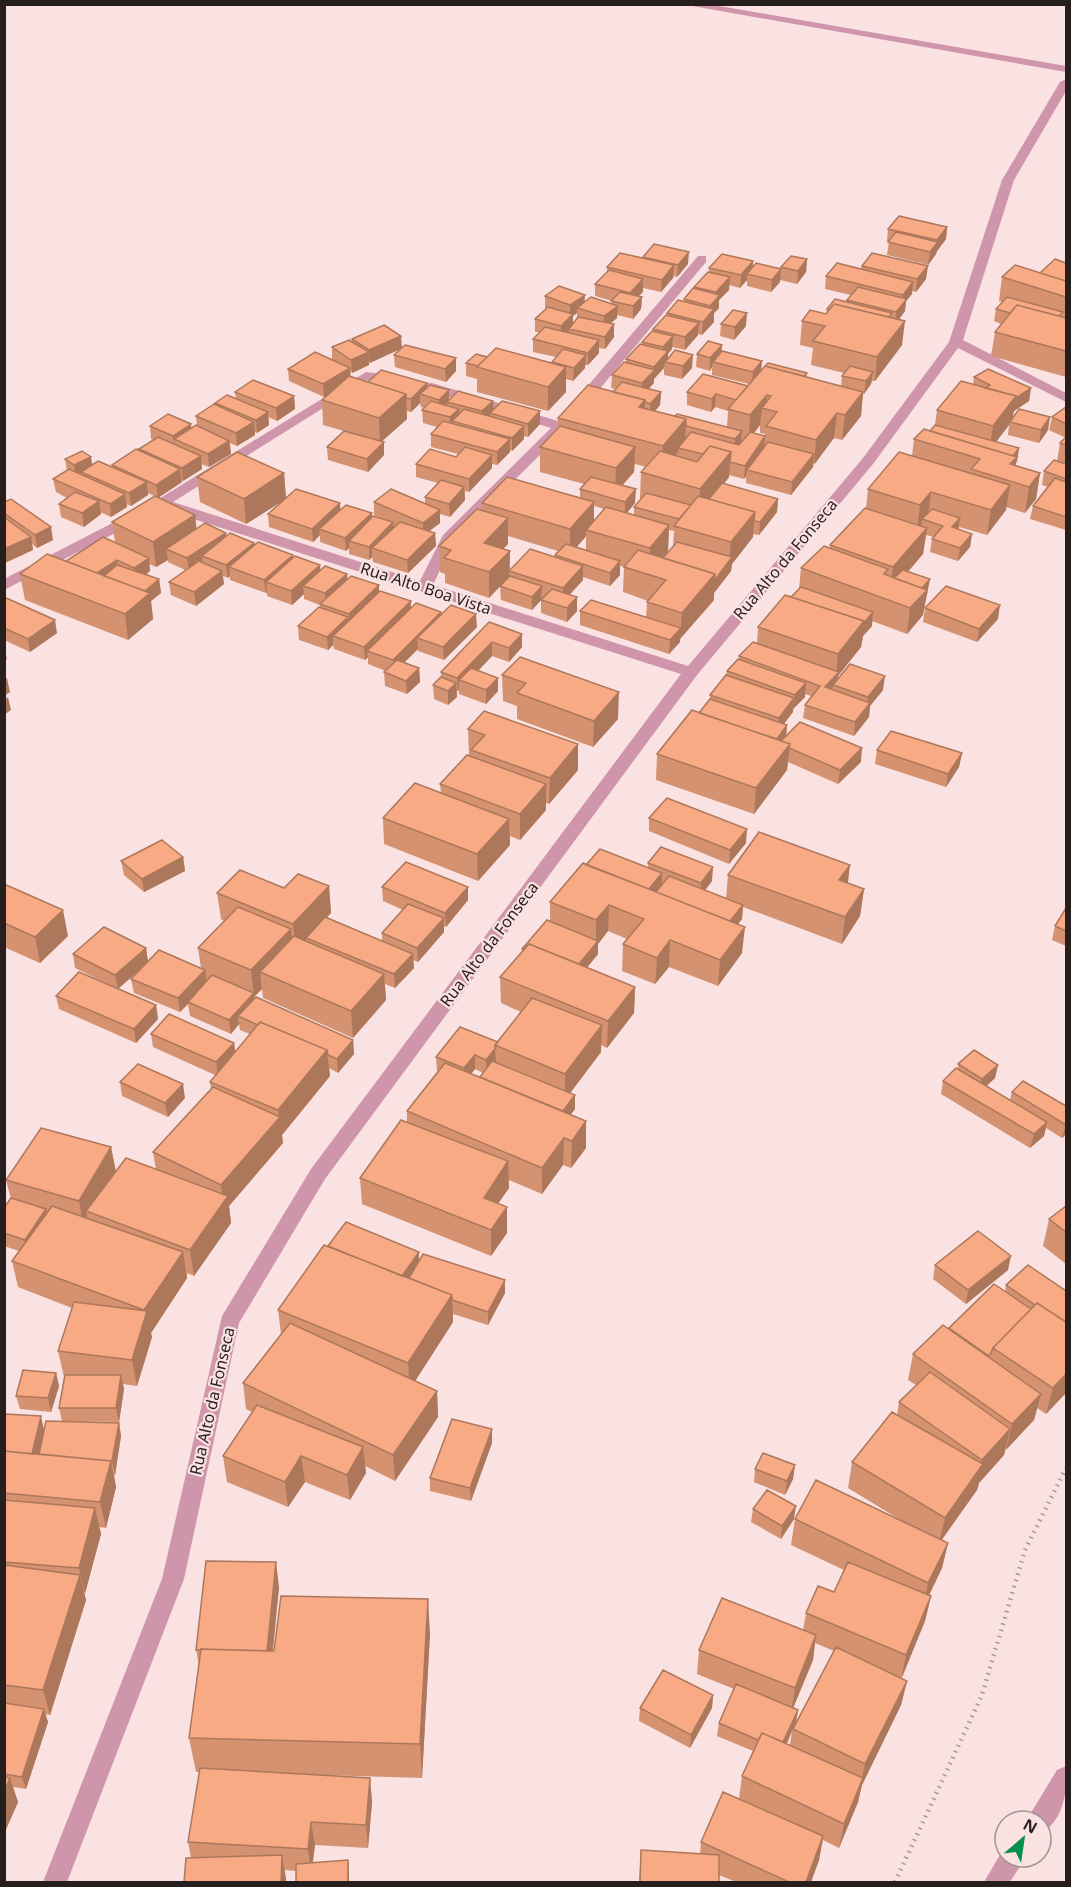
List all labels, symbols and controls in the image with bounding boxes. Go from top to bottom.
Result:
street label: Rua Alto da Fonseca [728,494,842,624]
street label: Rua Alto Boa Vista [358,556,494,620]
street label: Rua Alto da Fonseca [435,877,543,1011]
street label: Rua Alto da Fonseca [184,1325,240,1477]
north arrow [993,1809,1053,1869]
text: N [1019,1813,1041,1839]

